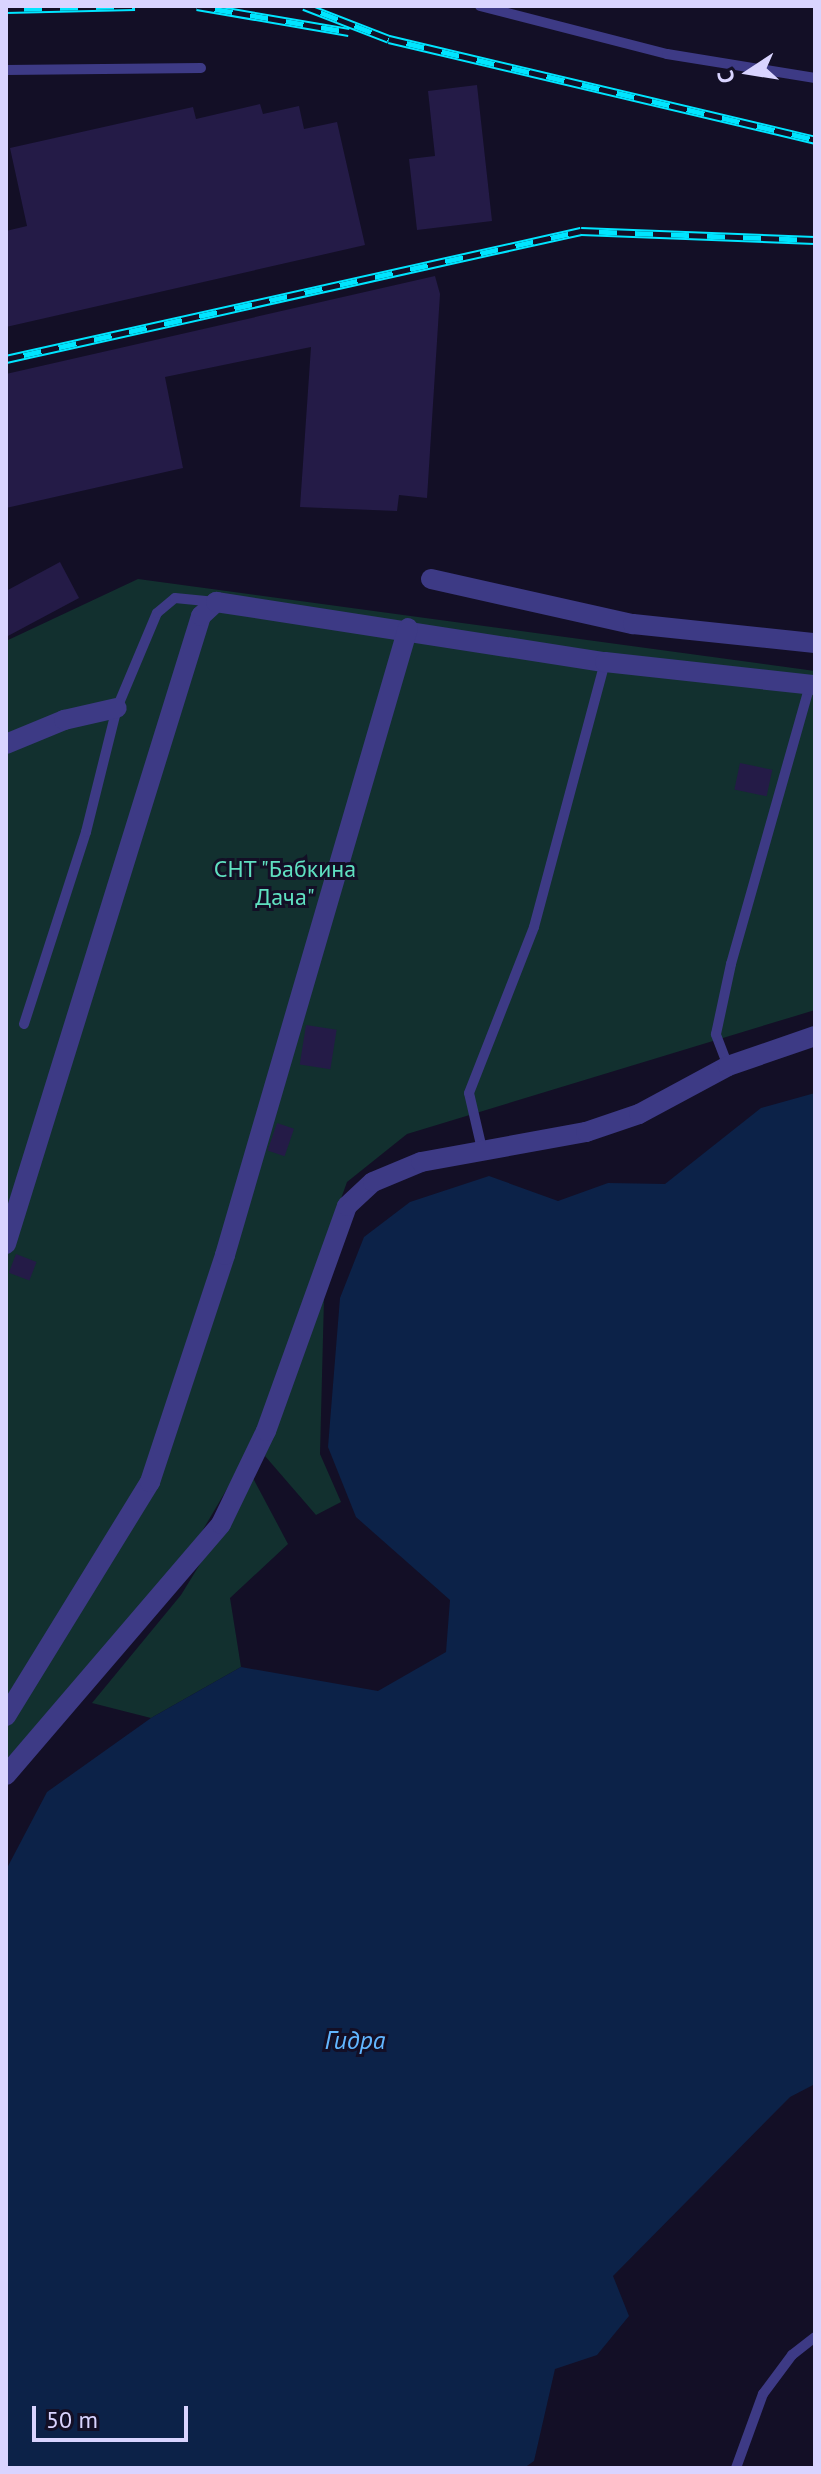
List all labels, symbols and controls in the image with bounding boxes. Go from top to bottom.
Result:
north arrow [709,32,789,112]
text: С [711,68,740,86]
park label: СНТ "Бабкина Дача" [212,855,358,911]
water label: Гидра [325,2024,385,2056]
scale bar [36,2390,192,2440]
text: 50 m [46,2404,98,2435]

